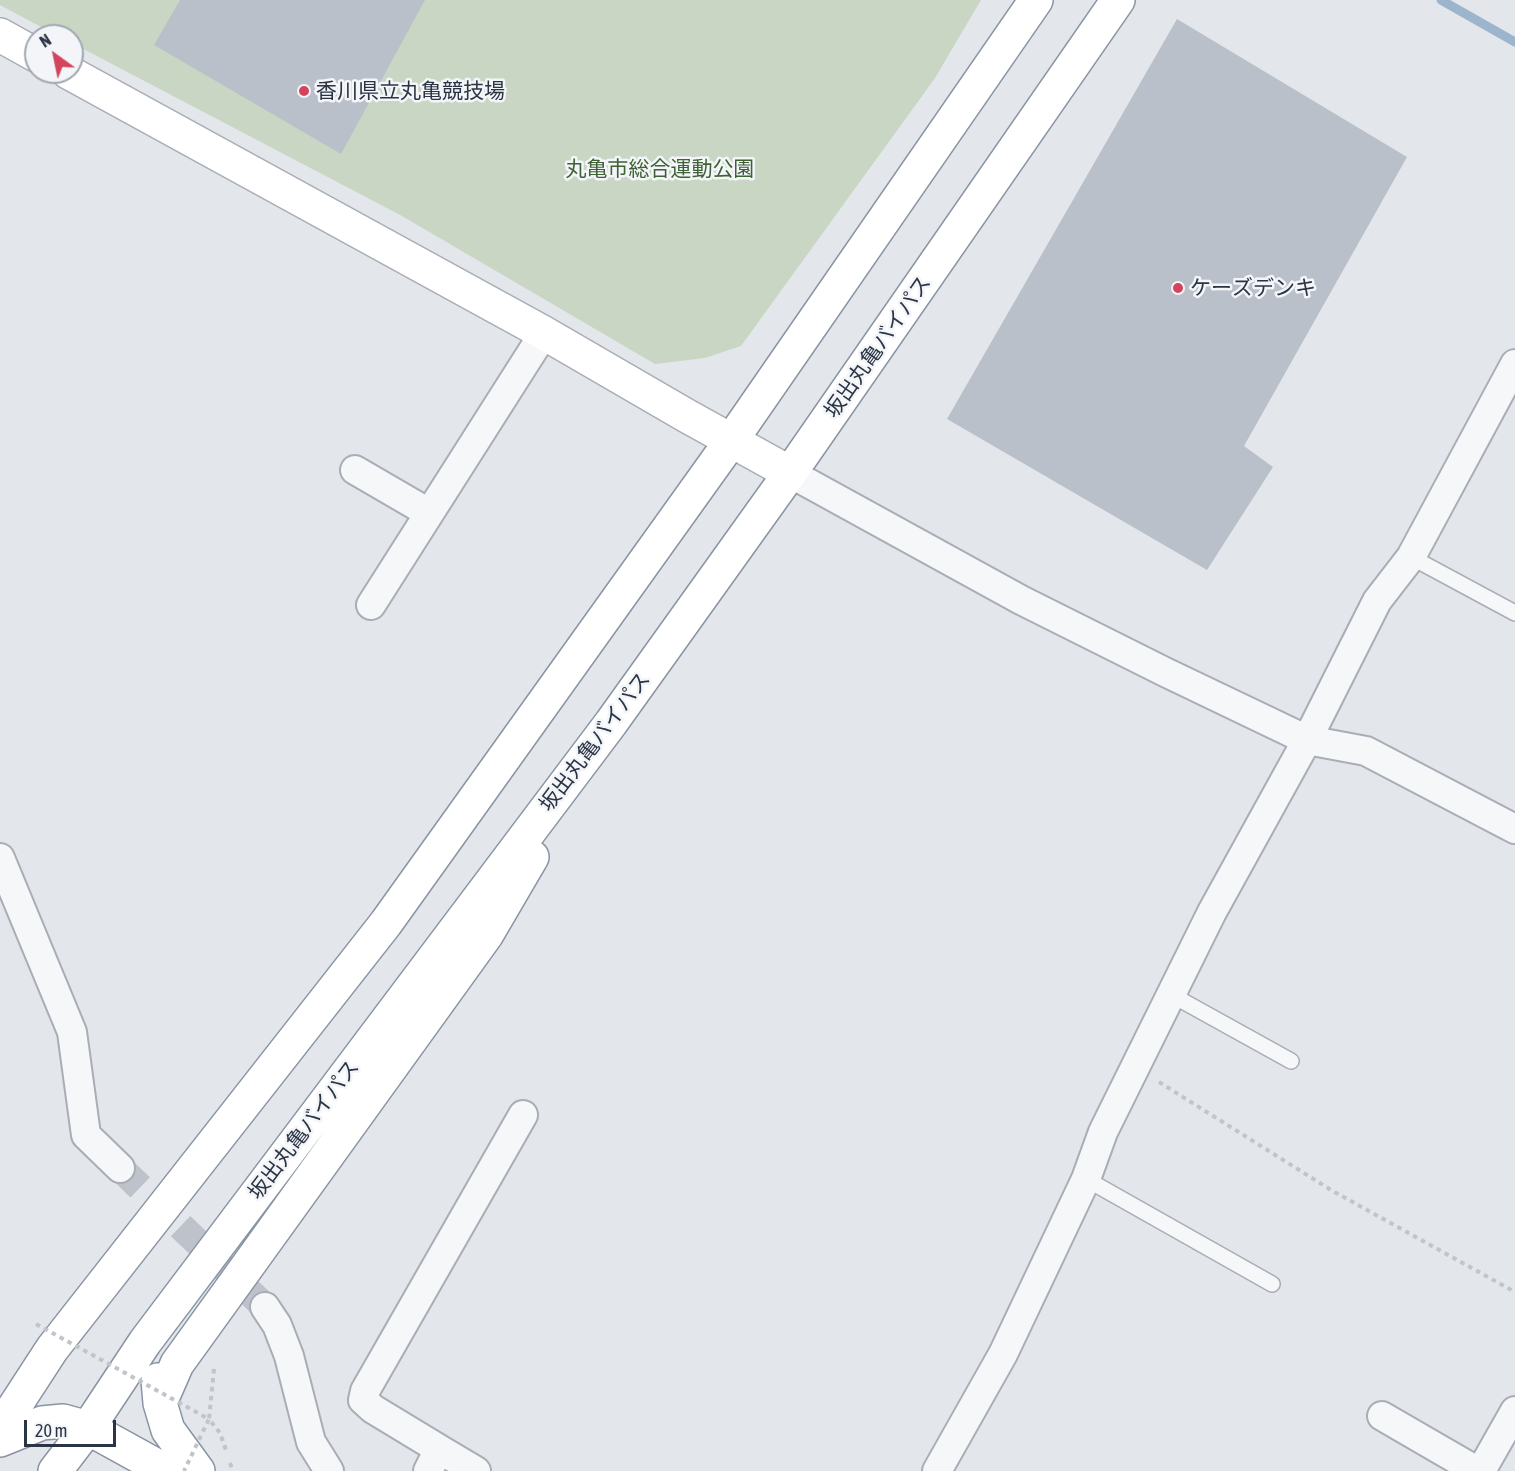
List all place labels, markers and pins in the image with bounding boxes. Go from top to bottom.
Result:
place label: 香川県立丸亀競技場 [316,78,505,104]
marker: 香川県立丸亀競技場 [297,84,311,98]
place label: ケーズデンキ [1190,275,1316,301]
marker: ケーズデンキ [1171,281,1185,295]

